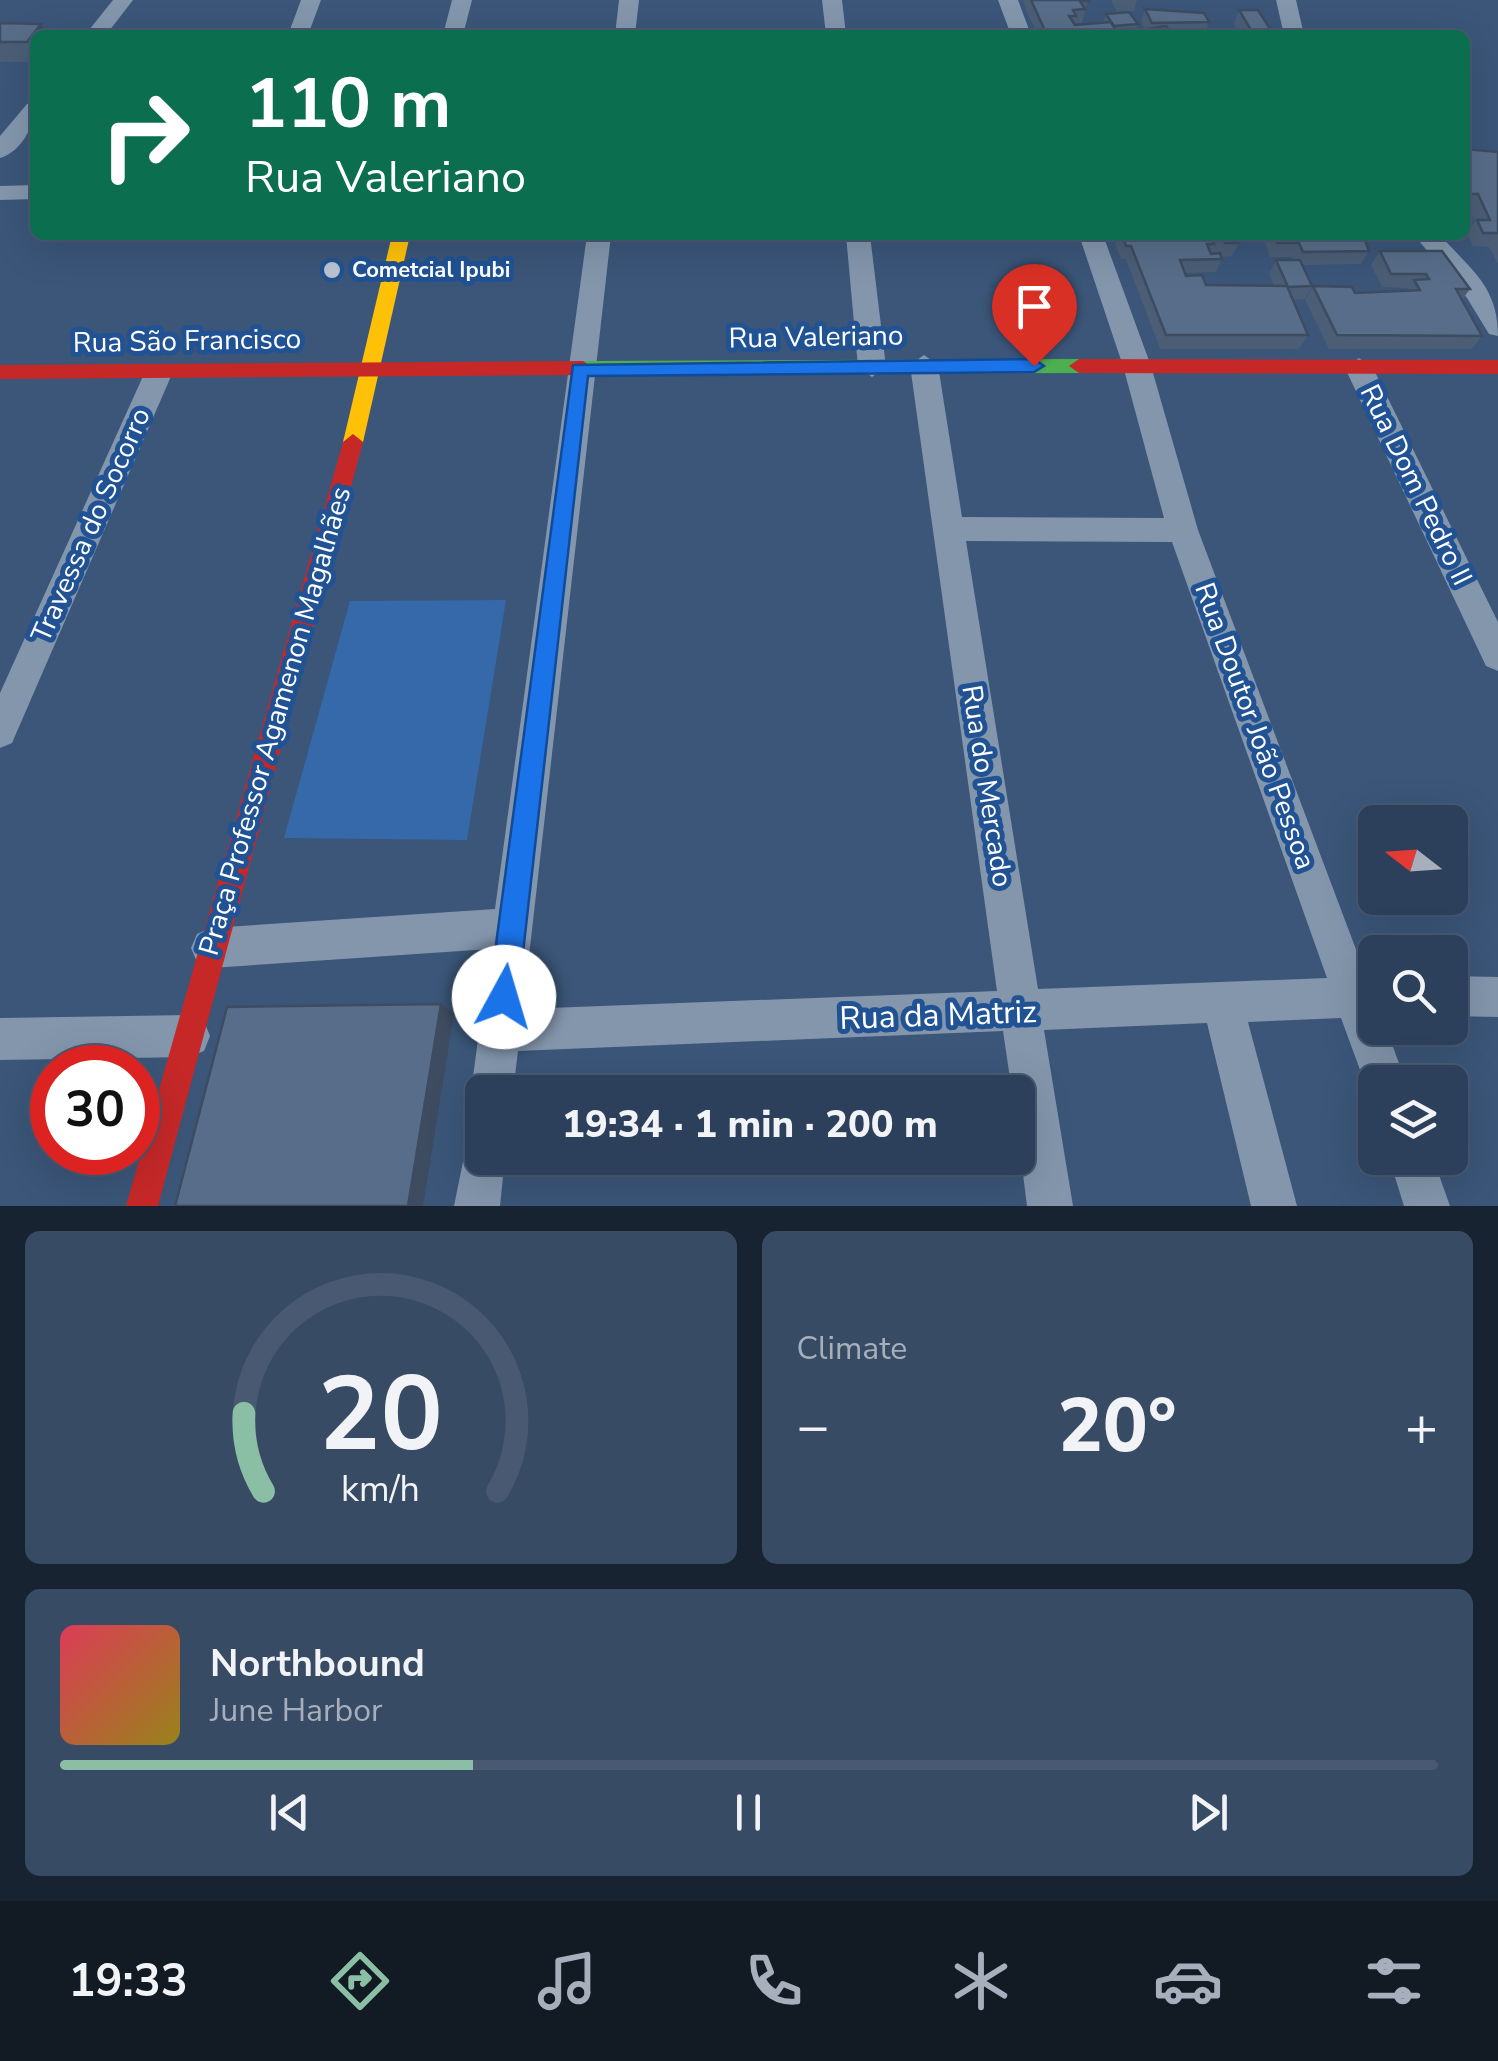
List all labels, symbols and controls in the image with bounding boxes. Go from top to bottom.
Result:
text: 110 m [245,56,451,152]
icon: right [80,70,210,200]
text: Rua Valeriano [245,147,526,208]
place label: Cometcial Ipubi [352,255,510,285]
marker: Cometcial Ipubi [321,259,343,281]
pin [992,264,1077,367]
icon: arrive [1007,279,1062,334]
street label: Rua Valeriano [728,316,904,358]
street label: Rua São Francisco [73,320,301,362]
street label: Rua Dom Pedro II [1351,378,1481,592]
street label: Travessa do Socorro [22,402,160,648]
street label: Praça Professor Agamenon Magalhães [190,482,360,960]
street label: Rua Doutor João Pessoa [1185,577,1325,875]
street label: Rua do Mercado [952,682,1022,890]
north arrow [1358,805,1468,915]
map controls [1358,805,1468,1175]
button: search [1358,935,1468,1045]
position arrow [452,945,556,1049]
street label: Rua da Matriz [839,990,1037,1040]
speed limit sign: 30 [30,1045,160,1175]
button: layers [1358,1065,1468,1175]
text: 19:34 · 1 min · 200 m [562,1099,938,1150]
text: Climate [797,1327,907,1370]
text: 20 [318,1344,443,1486]
text: 20° [1058,1375,1177,1477]
text: − [797,1389,830,1464]
text: + [1405,1389,1438,1464]
text: km/h [341,1465,420,1514]
text: Northbound [210,1638,425,1689]
text: June Harbor [210,1689,382,1732]
icon: previous [262,1785,317,1840]
icon: pause [721,1785,776,1840]
icon: next [1181,1785,1236,1840]
icon: directions [325,1946,395,2016]
icon: music [532,1946,602,2016]
icon: phone [739,1946,809,2016]
icon: climate [946,1946,1016,2016]
icon: car [1153,1946,1223,2016]
icon: filters [1359,1946,1429,2016]
text: 19:33 [68,1951,188,2012]

